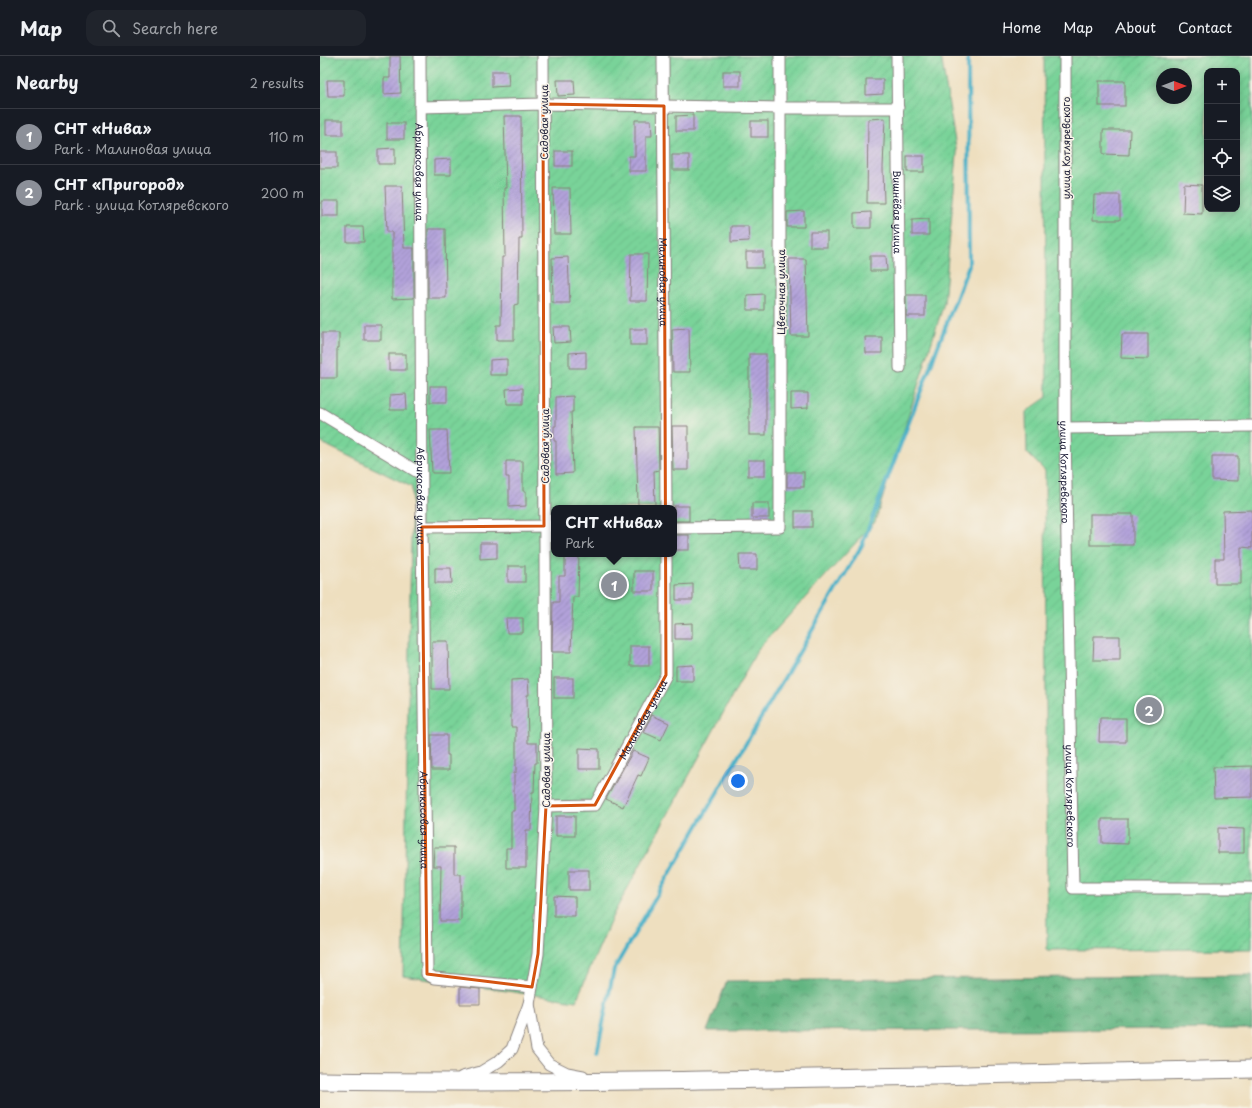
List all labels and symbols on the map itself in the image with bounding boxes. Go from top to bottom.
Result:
north arrow [1156,68,1192,104]
street label: Садовая улица [536,84,551,160]
street label: улица Котляревского [1058,96,1073,199]
street label: Абрикосовая улица [413,123,428,222]
street label: Вишнёвая улица [891,170,906,254]
street label: Малиновая улица [657,237,672,327]
street label: Цветочная улица [773,249,788,335]
street label: Садовая улица [537,408,552,484]
street label: улица Котляревского [1057,421,1074,524]
street label: Абрикосовая улица [414,447,430,546]
pin: 1 [601,570,627,600]
street label: Малиновая улица [614,676,670,762]
pin: 2 [1136,695,1162,725]
street label: Садовая улица [538,732,553,808]
street label: улица Котляревского [1063,744,1080,848]
street label: Абрикосовая улица [417,771,433,870]
your location [728,771,748,791]

